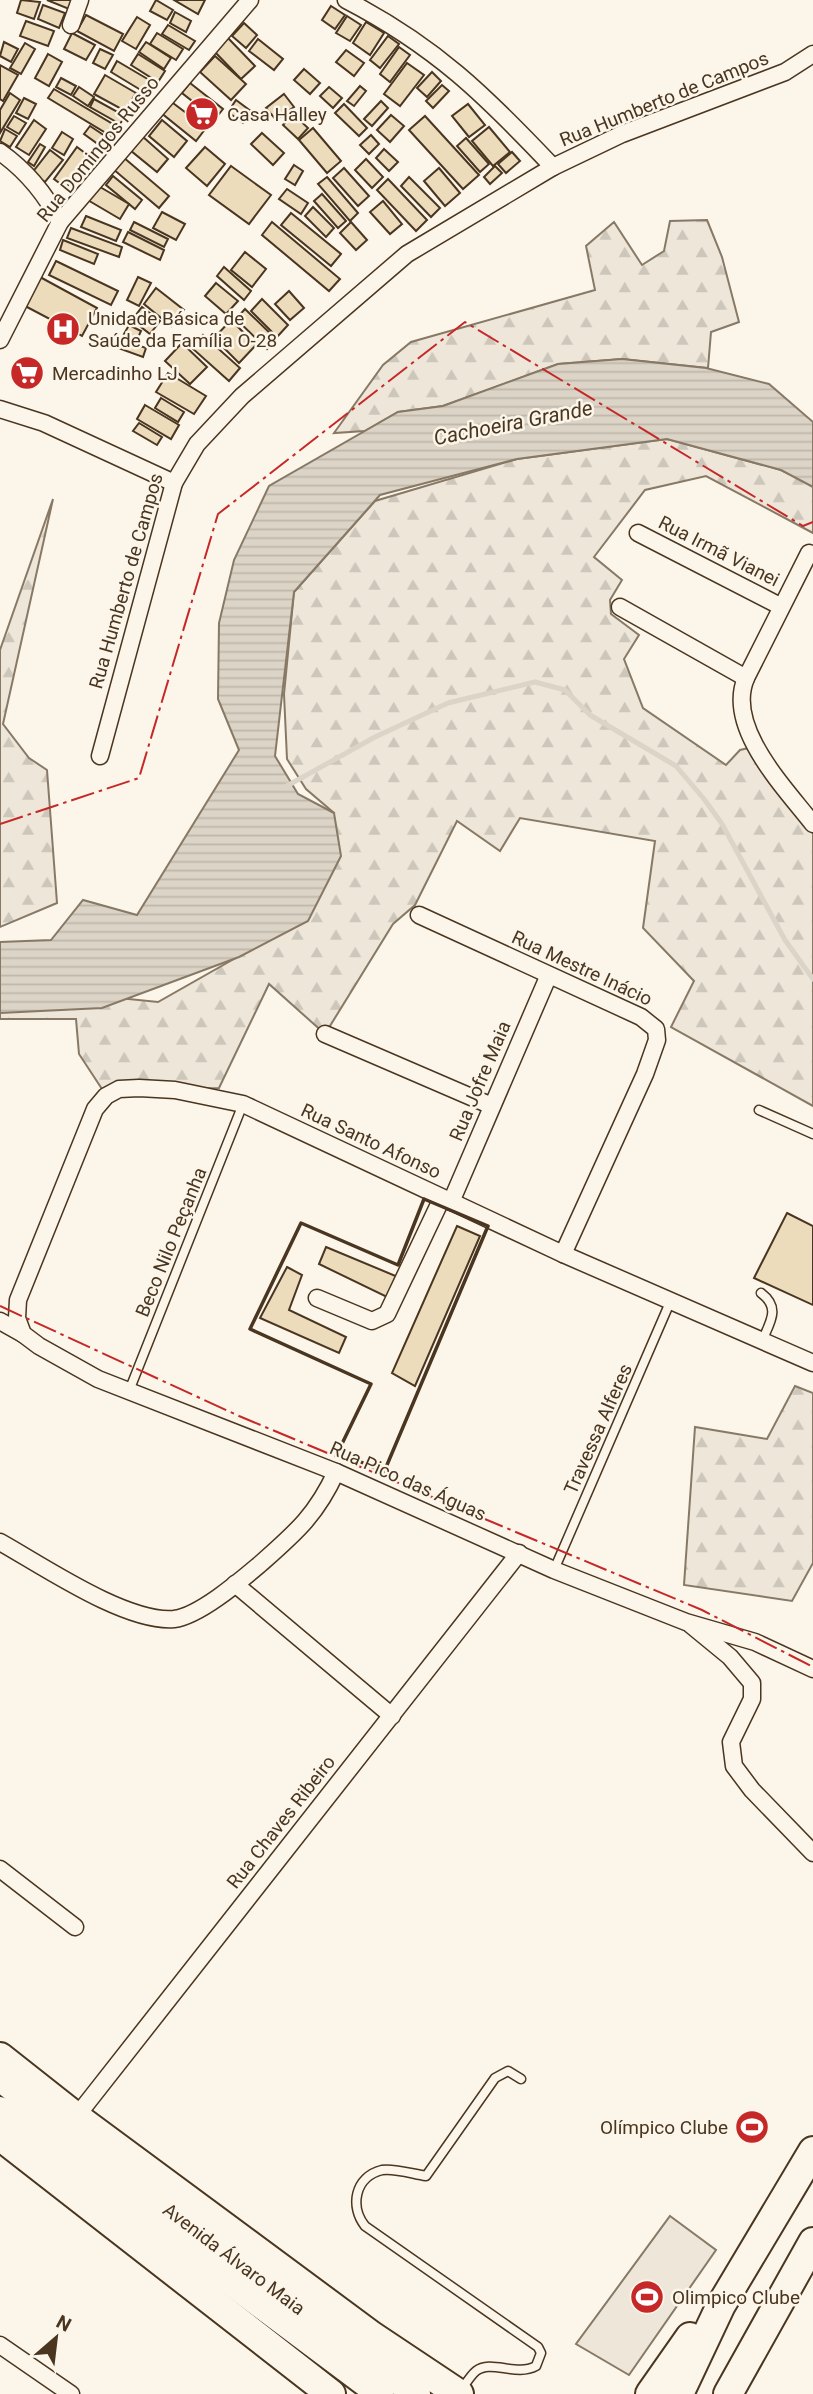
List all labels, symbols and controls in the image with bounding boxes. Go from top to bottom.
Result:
street label: Rua Humberto de Campos [556,47,772,151]
street label: Rua Domingos Russo [32,71,164,227]
supermarket icon: Casa Halley [183,95,221,133]
place label: Casa Halley [227,103,327,126]
place label: Unidade Básica de Saúde da Família O-28 [88,307,277,352]
hospital icon: Unidade Básica de Saúde da Família O-28 [44,310,82,348]
supermarket icon: Mercadinho LJ [8,354,46,392]
place label: Mercadinho LJ [52,362,178,385]
water label: Cachoeira Grande [432,396,595,450]
street label: Rua Humberto de Campos [84,470,168,692]
street label: Rua Irmã Vianei [655,511,783,591]
street label: Rua Mestre Inácio [508,925,656,1011]
street label: Rua Jofre Maia [444,1018,516,1144]
street label: Rua Santo Afonso [297,1098,445,1184]
street label: Beco Nilo Peçanha [131,1164,211,1320]
street label: Travessa Alferes [559,1360,637,1498]
street label: Rua Pico das Águas [326,1436,490,1526]
street label: Rua Chaves Ribeiro [222,1751,340,1893]
sports icon: Olímpico Clube [733,2108,771,2146]
place label: Olímpico Clube [600,2116,728,2139]
street label: Avenida Álvaro Maia [158,2198,310,2320]
sports icon: Olimpico Clube [628,2278,666,2316]
place label: Olimpico Clube [672,2286,800,2309]
north arrow [21,2303,91,2373]
text: N [52,2310,75,2337]

